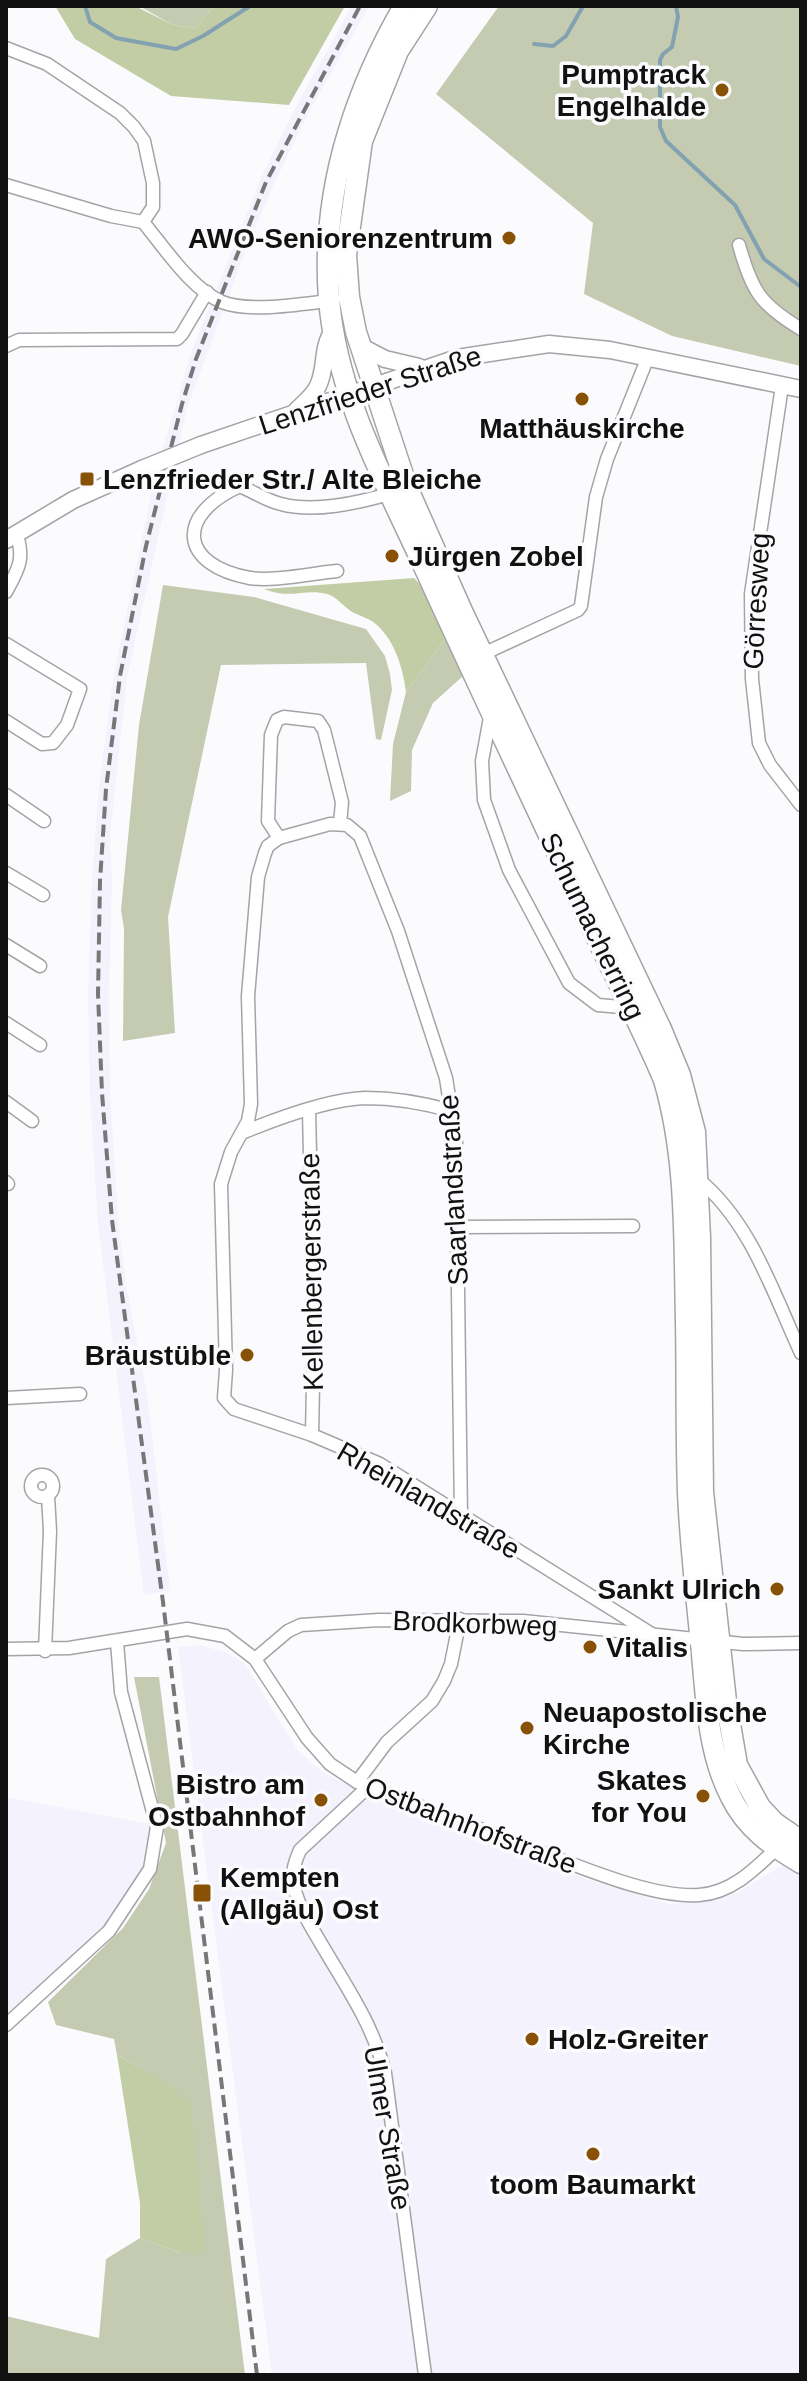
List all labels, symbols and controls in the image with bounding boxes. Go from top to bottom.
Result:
place label: Pumptrack Engelhalde [557,59,706,122]
marker: Pumptrack Engelhalde [713,81,731,99]
place label: AWO-Seniorenzentrum [188,223,493,254]
marker: AWO-Seniorenzentrum [500,229,518,247]
street label: Lenzfrieder Straße [255,340,485,441]
marker: Matthäuskirche [573,390,591,408]
place label: Matthäuskirche [479,413,685,444]
place label: Lenzfrieder Str./ Alte Bleiche [103,464,482,495]
marker: Lenzfrieder Str./ Alte Bleiche [78,470,96,488]
street label: Görresweg [737,532,776,670]
place label: Jürgen Zobel [408,541,584,572]
marker: Jürgen Zobel [383,547,401,565]
street label: Schumacherring [534,828,651,1025]
street label: Saarlandstraße [433,1094,474,1286]
street label: Kellenbergerstraße [294,1153,329,1391]
place label: Bräustüble [85,1340,231,1371]
marker: Bräustüble [238,1346,256,1364]
street label: Rheinlandstraße [332,1436,525,1565]
place label: Sankt Ulrich [598,1574,761,1605]
marker: Sankt Ulrich [768,1580,786,1598]
street label: Brodkorbweg [392,1605,558,1642]
place label: Vitalis [606,1632,688,1663]
marker: Vitalis [581,1638,599,1656]
place label: Neuapostolische Kirche [543,1697,767,1760]
marker: Neuapostolische Kirche [518,1719,536,1737]
place label: Skates for You [592,1765,687,1828]
place label: Bistro am Ostbahnhof [148,1769,306,1832]
street label: Ostbahnhofstraße [361,1771,581,1880]
marker: Skates for You [694,1787,712,1805]
marker: Bistro am Ostbahnhof [312,1791,330,1809]
place label: Kempten (Allgäu) Ost [220,1862,379,1925]
marker: Kempten (Allgäu) Ost [191,1882,213,1904]
place label: Holz-Greiter [548,2024,708,2055]
marker: Holz-Greiter [523,2030,541,2048]
street label: Ulmer Straße [358,2043,417,2213]
marker: toom Baumarkt [584,2145,602,2163]
place label: toom Baumarkt [490,2169,696,2200]

